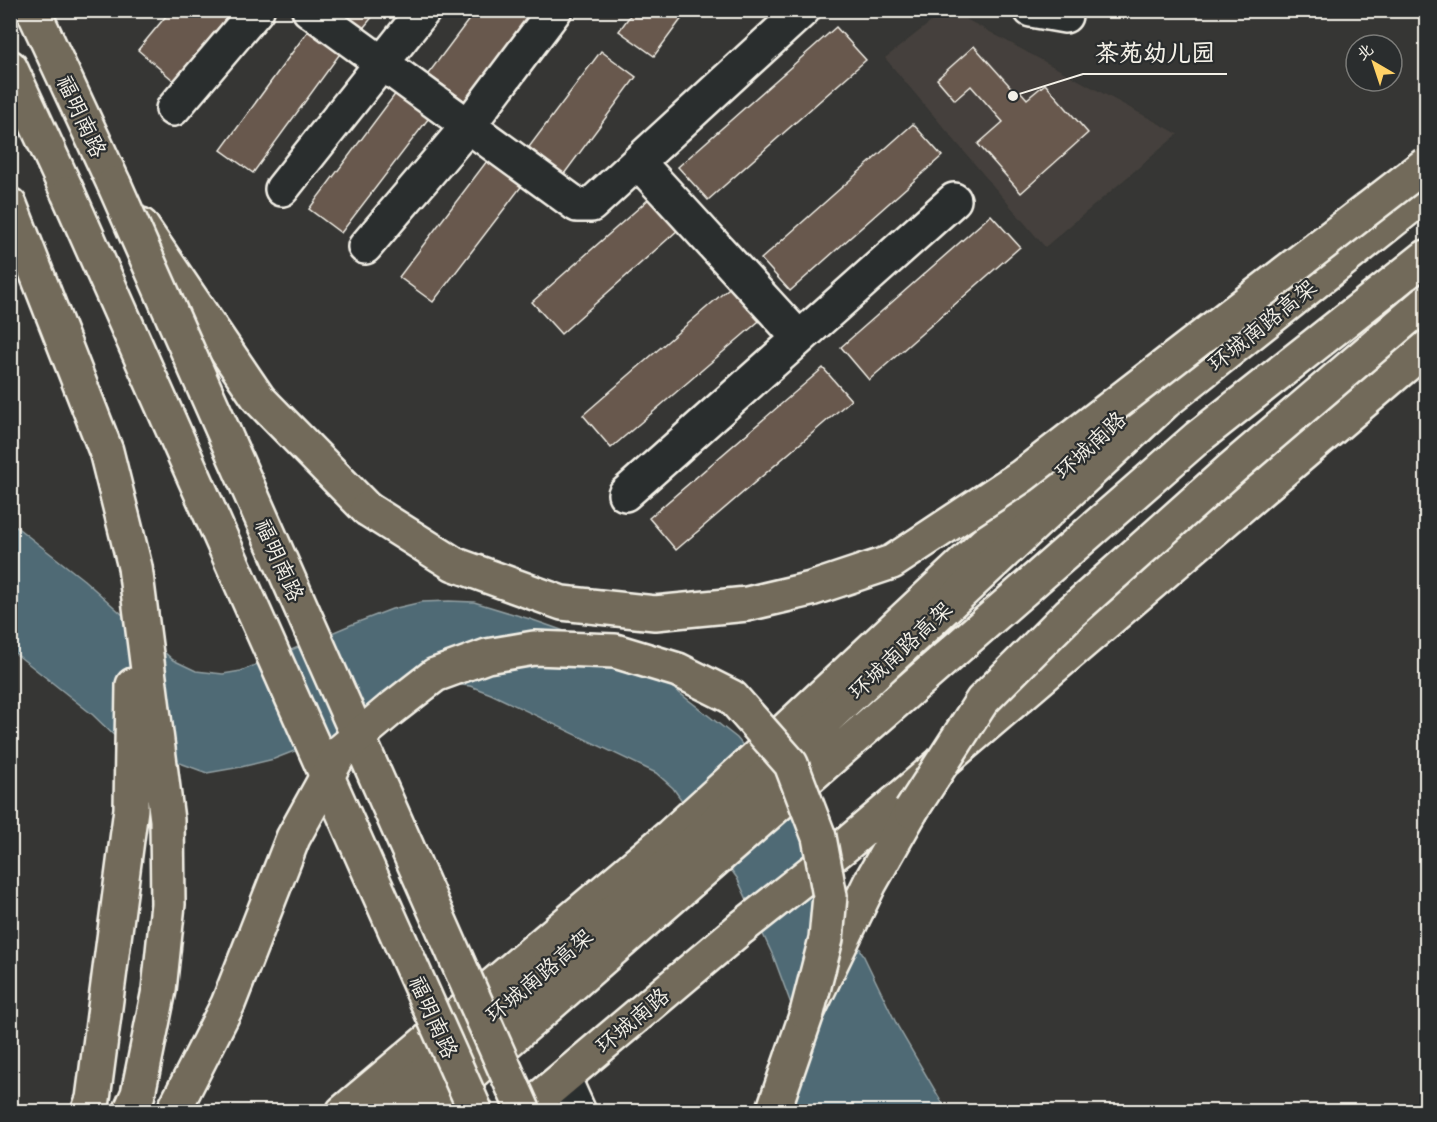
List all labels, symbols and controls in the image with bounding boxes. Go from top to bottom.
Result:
callout: 茶苑幼儿园 [1083,32,1227,74]
north arrow [1344,33,1404,93]
text: 茶苑幼儿园 [1095,39,1215,70]
text: 北 [1353,39,1378,66]
street label: 福明南路 [49,71,111,163]
street label: 环城南路高架 [1203,274,1323,379]
street label: 环城南路 [1050,406,1133,487]
street label: 福明南路 [247,515,309,607]
street label: 环城南路高架 [844,596,959,707]
street label: 环城南路高架 [481,923,600,1030]
street label: 福明南路 [401,972,463,1064]
street label: 环城南路 [591,983,676,1061]

